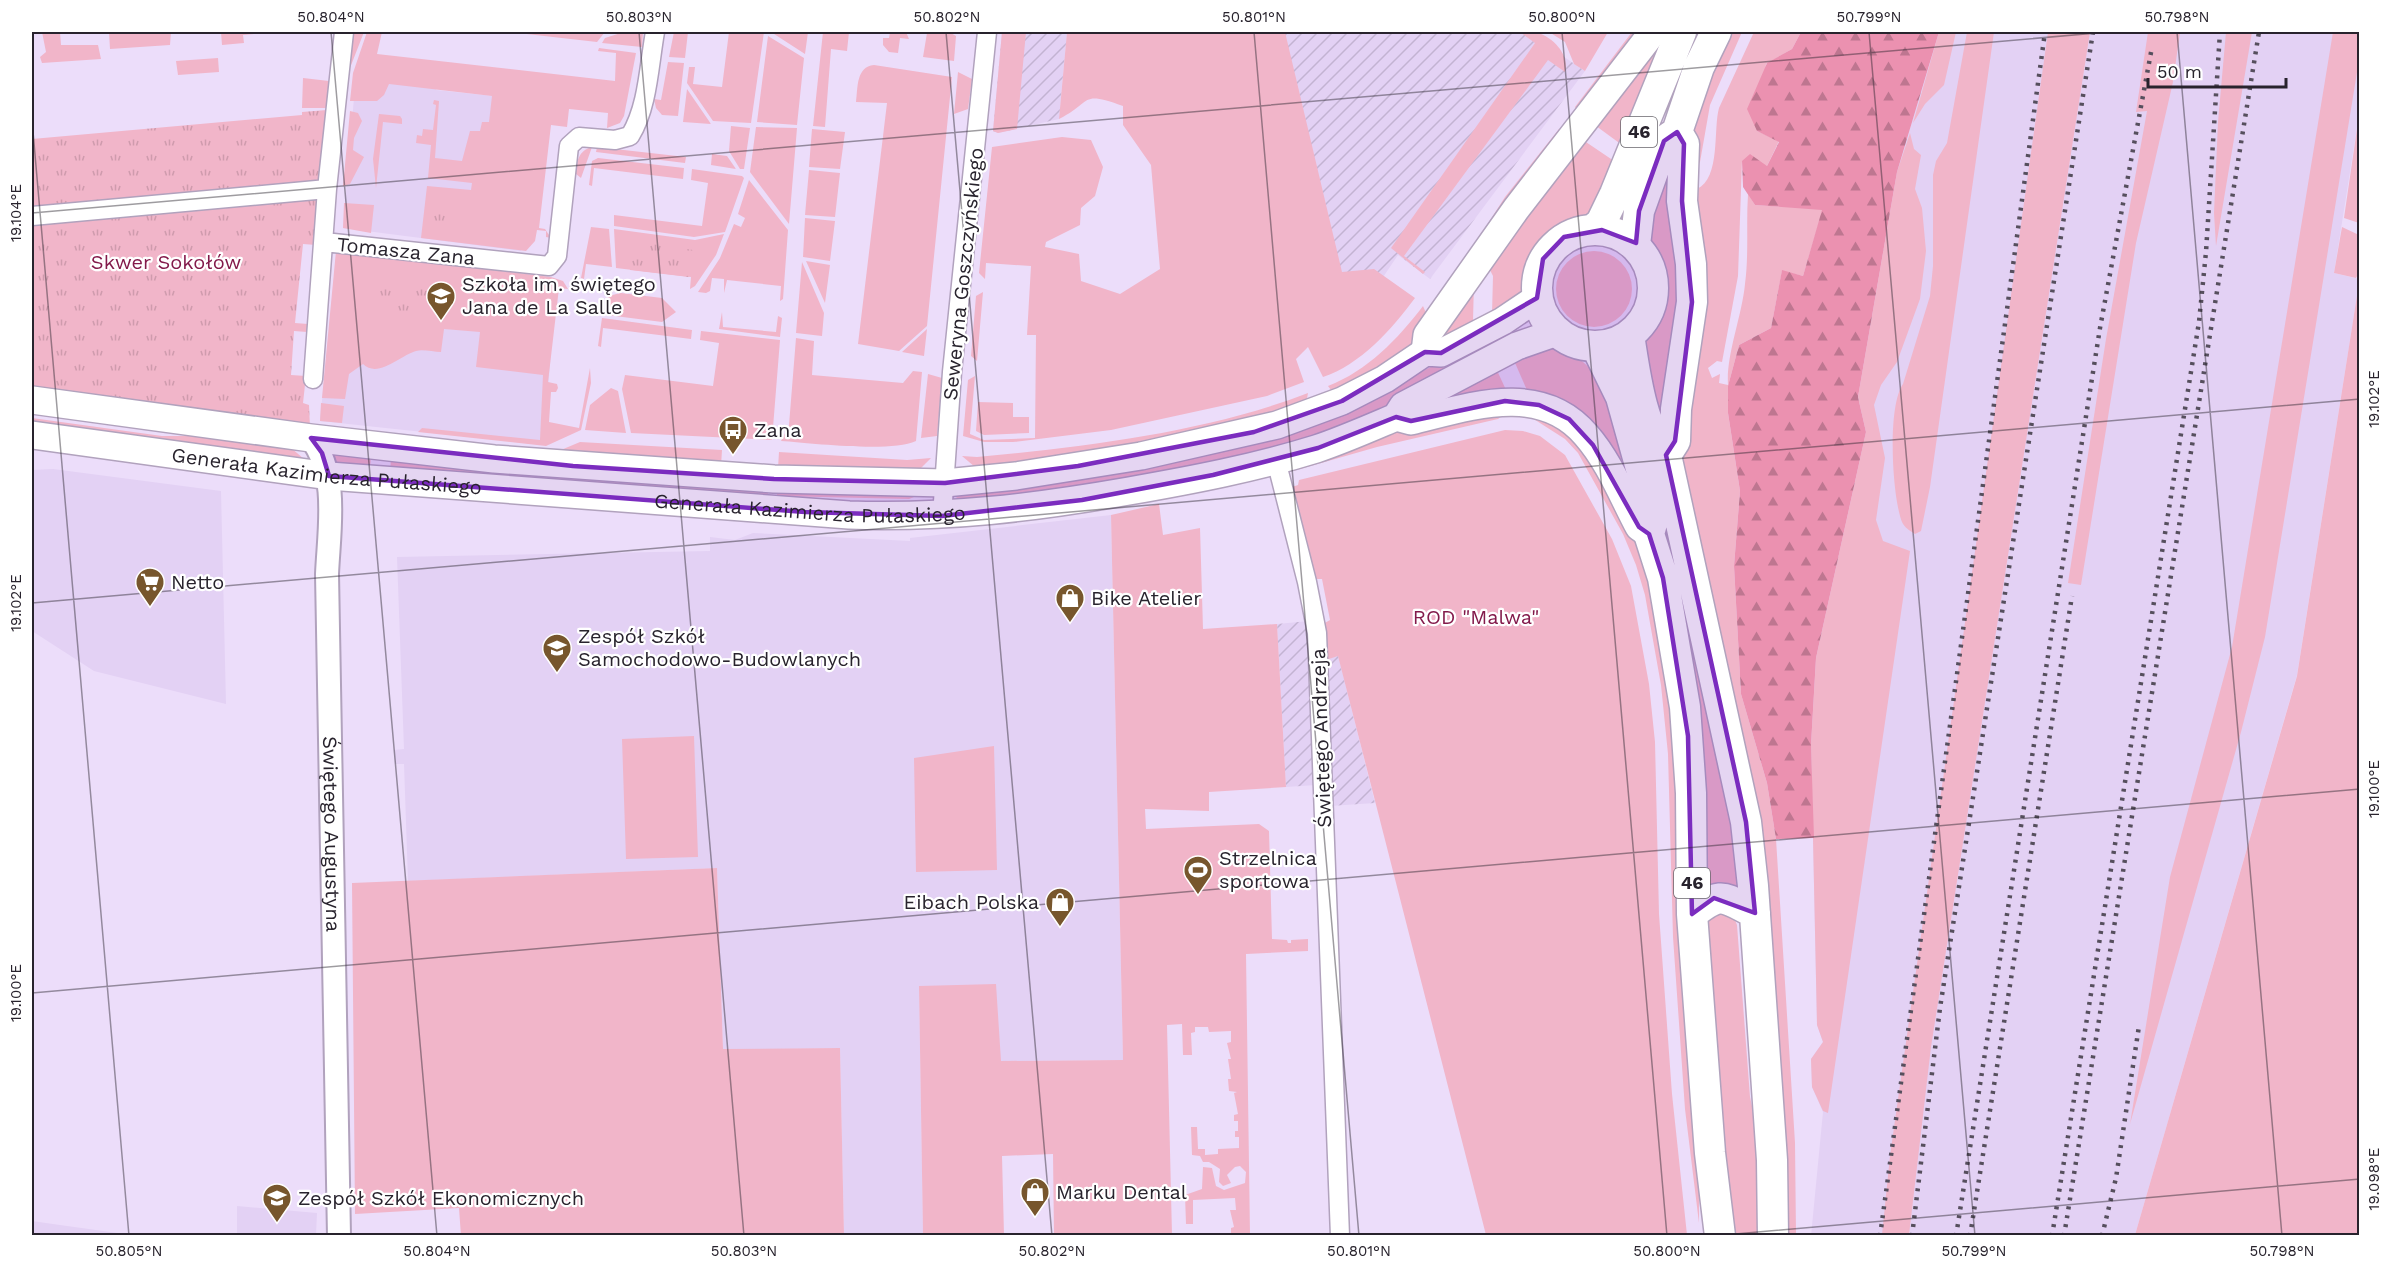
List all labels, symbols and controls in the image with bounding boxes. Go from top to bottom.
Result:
text: 50.804°N [297,8,365,26]
text: 50.803°N [606,8,672,26]
text: 50.802°N [914,8,980,26]
text: 50.801°N [1222,8,1286,26]
text: 50.800°N [1528,8,1596,26]
text: 50.799°N [1836,8,1902,26]
text: 50.798°N [2144,8,2210,26]
scale bar [2148,51,2286,89]
text: 50 m [2157,61,2202,82]
road number: 46 [1621,117,1657,147]
street label: Seweryna Goszczyńskiego [938,146,988,402]
text: 19.104°E [7,184,25,242]
street label: Tomasza Zana [336,232,476,270]
park label: Skwer Sokołów [91,250,241,274]
place label: Szkoła im. świętego Jana de La Salle [462,272,656,319]
school or university icon: Szkoła im. świętego Jana de La Salle [425,280,457,322]
text: 19.102°E [2365,370,2383,428]
bus stop icon: Zana [717,414,749,456]
place label: Zana [754,418,802,442]
street label: Generała Kazimierza Pułaskiego [170,442,483,499]
street label: Generała Kazimierza Pułaskiego [653,488,966,528]
supermarket icon: Netto [134,566,166,608]
place label: Netto [171,570,224,594]
text: 19.102°E [7,574,25,632]
shop icon: Bike Atelier [1054,582,1086,624]
place label: Bike Atelier [1091,586,1201,610]
park label: ROD "Malwa" [1413,605,1539,629]
place label: Zespół Szkół Samochodowo-Budowlanych [578,624,861,671]
school or university icon: Zespół Szkół Samochodowo-Budowlanych [541,632,573,674]
street label: Świętego Andrzeja [1306,648,1336,828]
street label: Świętego Augustyna [318,736,345,932]
text: 19.100°E [2365,760,2383,818]
place label: Strzelnica sportowa [1219,846,1317,893]
sports icon: Strzelnica sportowa [1182,854,1214,896]
road number: 46 [1674,868,1710,898]
shop icon: Eibach Polska [1044,886,1076,928]
place label: Eibach Polska [904,890,1039,914]
text: 19.100°E [7,964,25,1022]
text: 19.098°E [2365,1148,2383,1210]
shop icon: Marku Dental [1019,1176,1051,1218]
place label: Marku Dental [1056,1180,1187,1204]
school or university icon: Zespół Szkół Ekonomicznych [261,1182,293,1224]
place label: Zespół Szkół Ekonomicznych [298,1186,584,1210]
text: 50.805°N [96,1242,162,1260]
text: 50.804°N [403,1242,471,1260]
text: 50.803°N [711,1242,777,1260]
text: 50.802°N [1019,1242,1085,1260]
text: 50.801°N [1327,1242,1391,1260]
text: 50.800°N [1633,1242,1701,1260]
text: 50.799°N [1941,1242,2007,1260]
text: 50.798°N [2249,1242,2315,1260]

